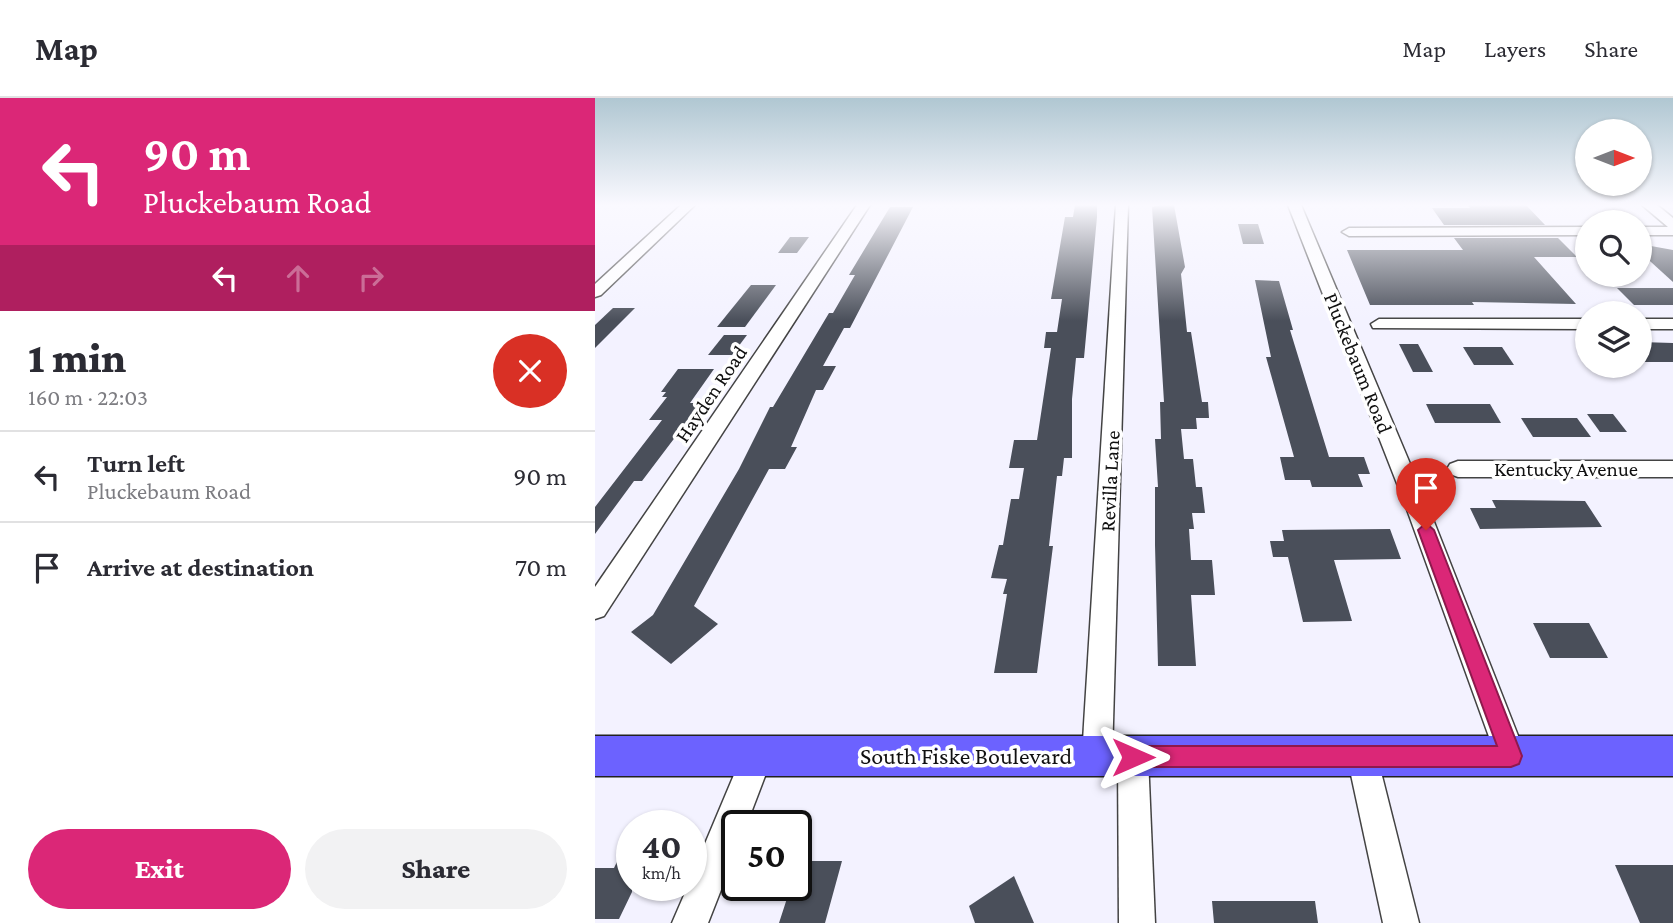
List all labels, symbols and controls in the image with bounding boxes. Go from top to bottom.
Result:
text: Map [35,30,98,67]
text: Map [1402,35,1446,62]
text: Layers [1484,35,1546,62]
text: Share [1584,35,1638,62]
north arrow [1575,119,1652,196]
map controls [1575,119,1652,378]
icon: left [28,126,119,217]
text: 90 m [143,126,250,181]
text: Pluckebaum Road [143,184,371,220]
button: search [1575,210,1652,287]
icon: left [206,259,244,297]
icon: ahead [279,259,317,297]
icon: right [352,259,390,297]
street label: Pluckebaum Road [1319,289,1397,437]
button: layers [1575,301,1652,378]
text: 1 min [28,334,126,381]
button: close [493,334,567,408]
street label: Hayden Road [670,341,752,447]
text: 160 m · 22:03 [28,384,148,410]
street label: Revilla Lane [1095,430,1125,532]
text: Turn left [87,449,185,478]
street label: Kentucky Avenue [1494,457,1638,481]
icon: left [28,458,66,496]
pin [1396,458,1456,530]
text: 90 m [513,462,567,491]
icon: arrive [1407,469,1445,507]
text: Pluckebaum Road [87,478,251,504]
icon: arrive [28,549,66,587]
text: Arrive at destination [87,553,314,582]
text: 70 m [515,553,567,582]
position arrow [1096,720,1170,794]
street label: South Fiske Boulevard [860,742,1072,769]
speed limit sign: 50 [721,810,812,901]
text: 40 [641,827,682,866]
button: Exit [28,829,291,909]
button: Share [305,829,567,909]
text: km/h [642,863,681,883]

